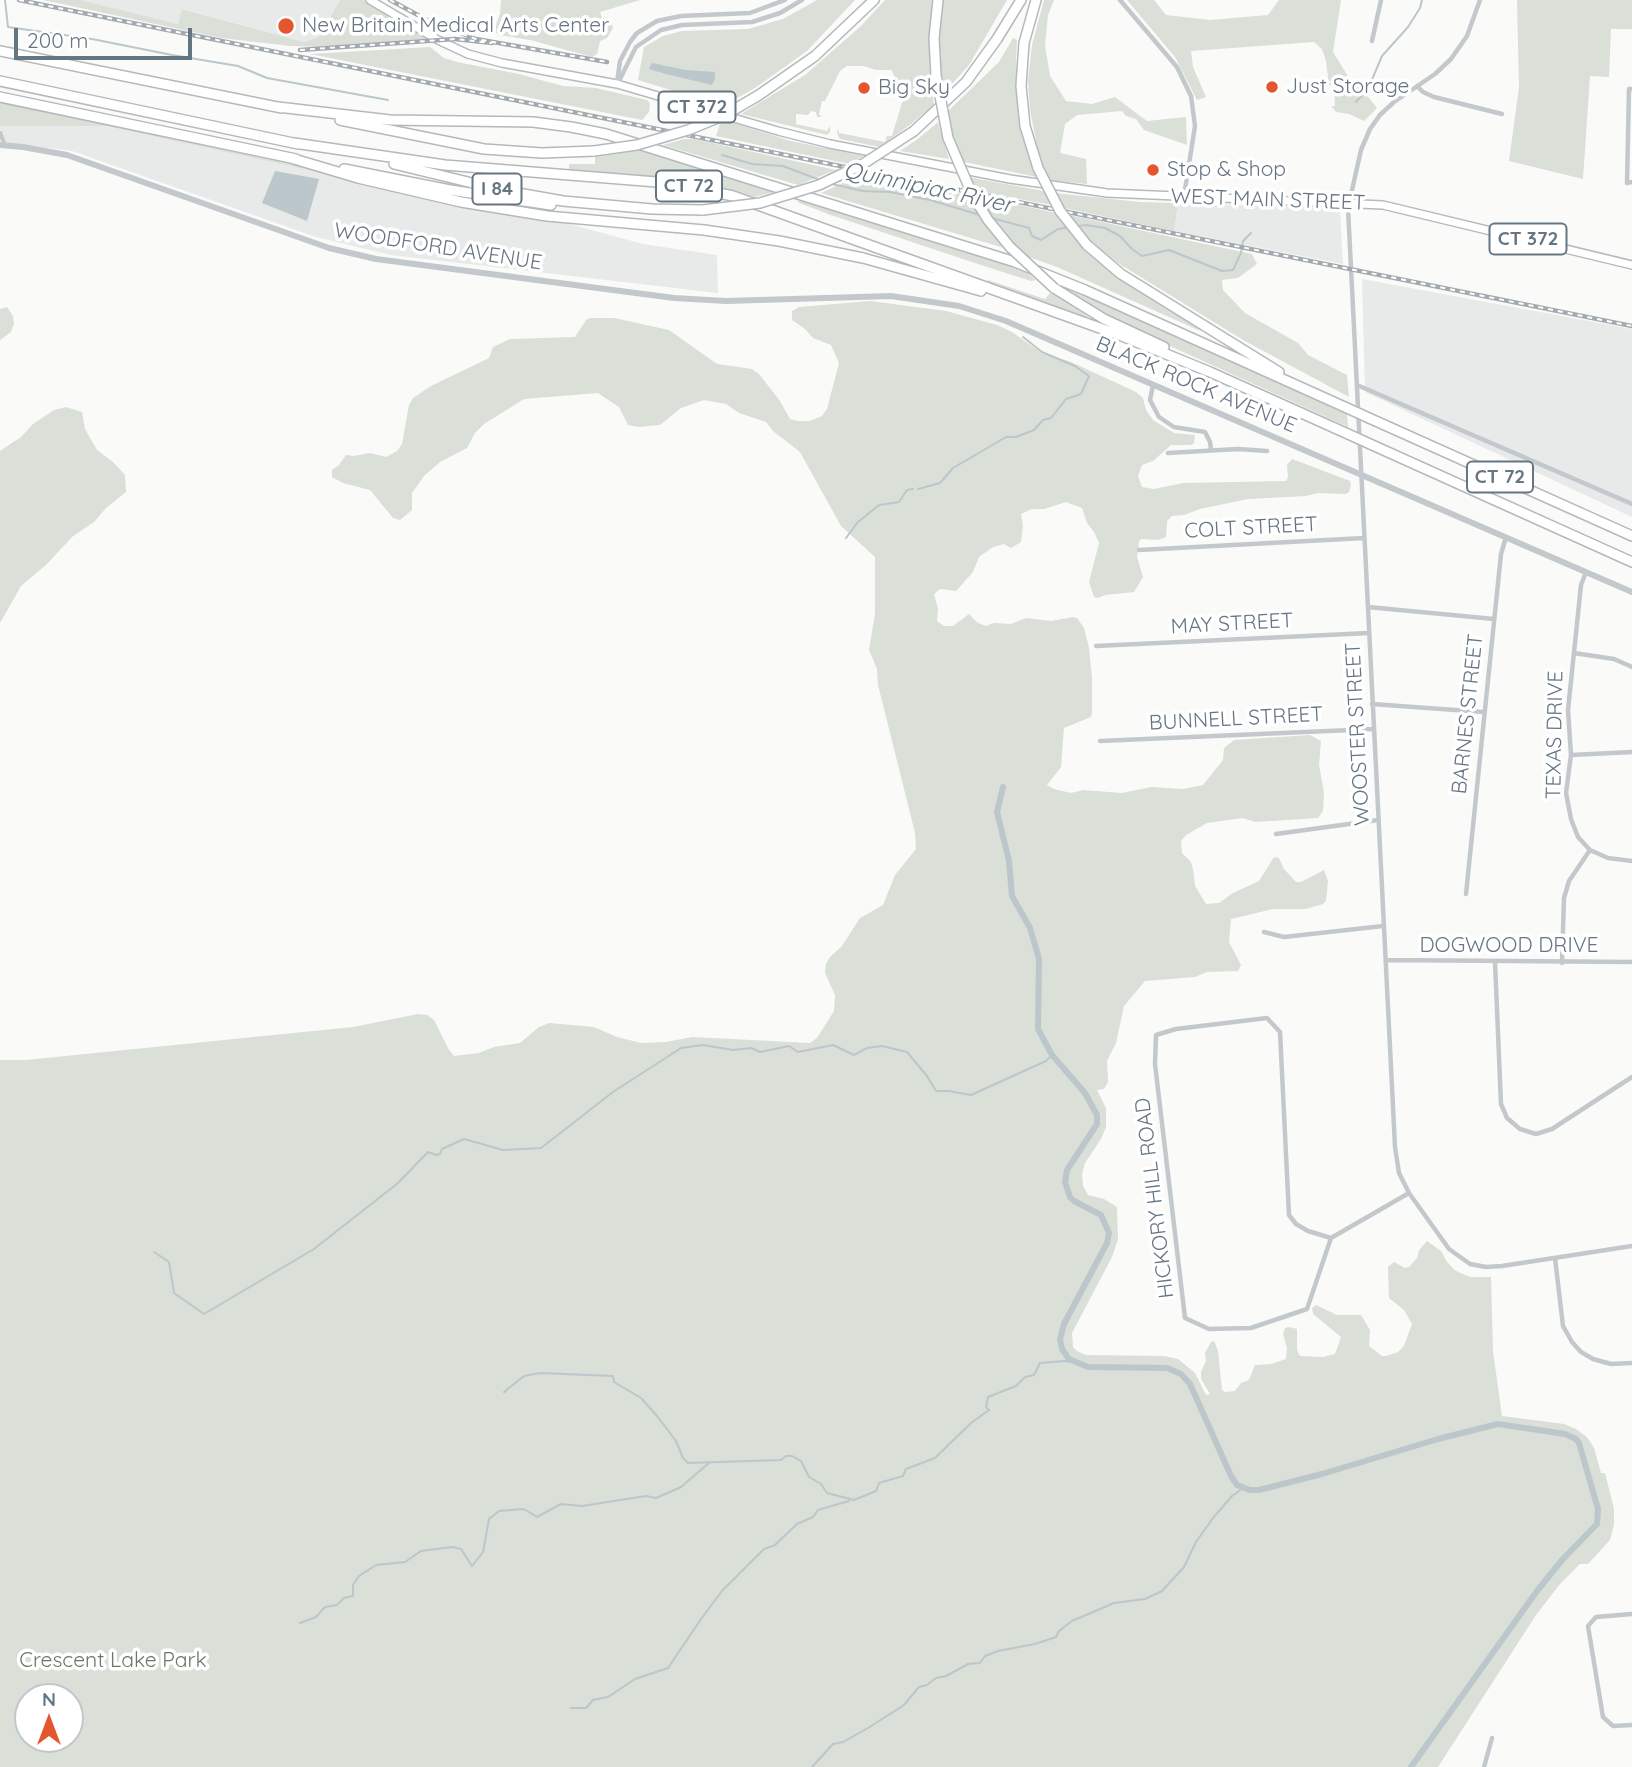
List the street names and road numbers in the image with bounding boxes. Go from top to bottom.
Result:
road number: CT 372 [658,92,736,122]
road number: CT 72 [656,170,722,202]
road number: I 84 [472,174,522,204]
street label: WEST MAIN STREET [1170,184,1366,216]
street label: WOODFORD AVENUE [332,218,544,276]
road number: CT 372 [1490,224,1566,255]
street label: BLACK ROCK AVENUE [1092,331,1300,439]
road number: CT 72 [1467,462,1533,492]
street label: COLT STREET [1184,512,1318,544]
street label: MAY STREET [1170,608,1294,640]
street label: BARNES STREET [1447,633,1489,795]
street label: WOOSTER STREET [1341,642,1375,826]
street label: TEXAS DRIVE [1541,670,1569,800]
street label: BUNNELL STREET [1148,702,1324,736]
street label: DOGWOOD DRIVE [1419,933,1599,959]
street label: HICKORY HILL ROAD [1130,1096,1180,1300]

